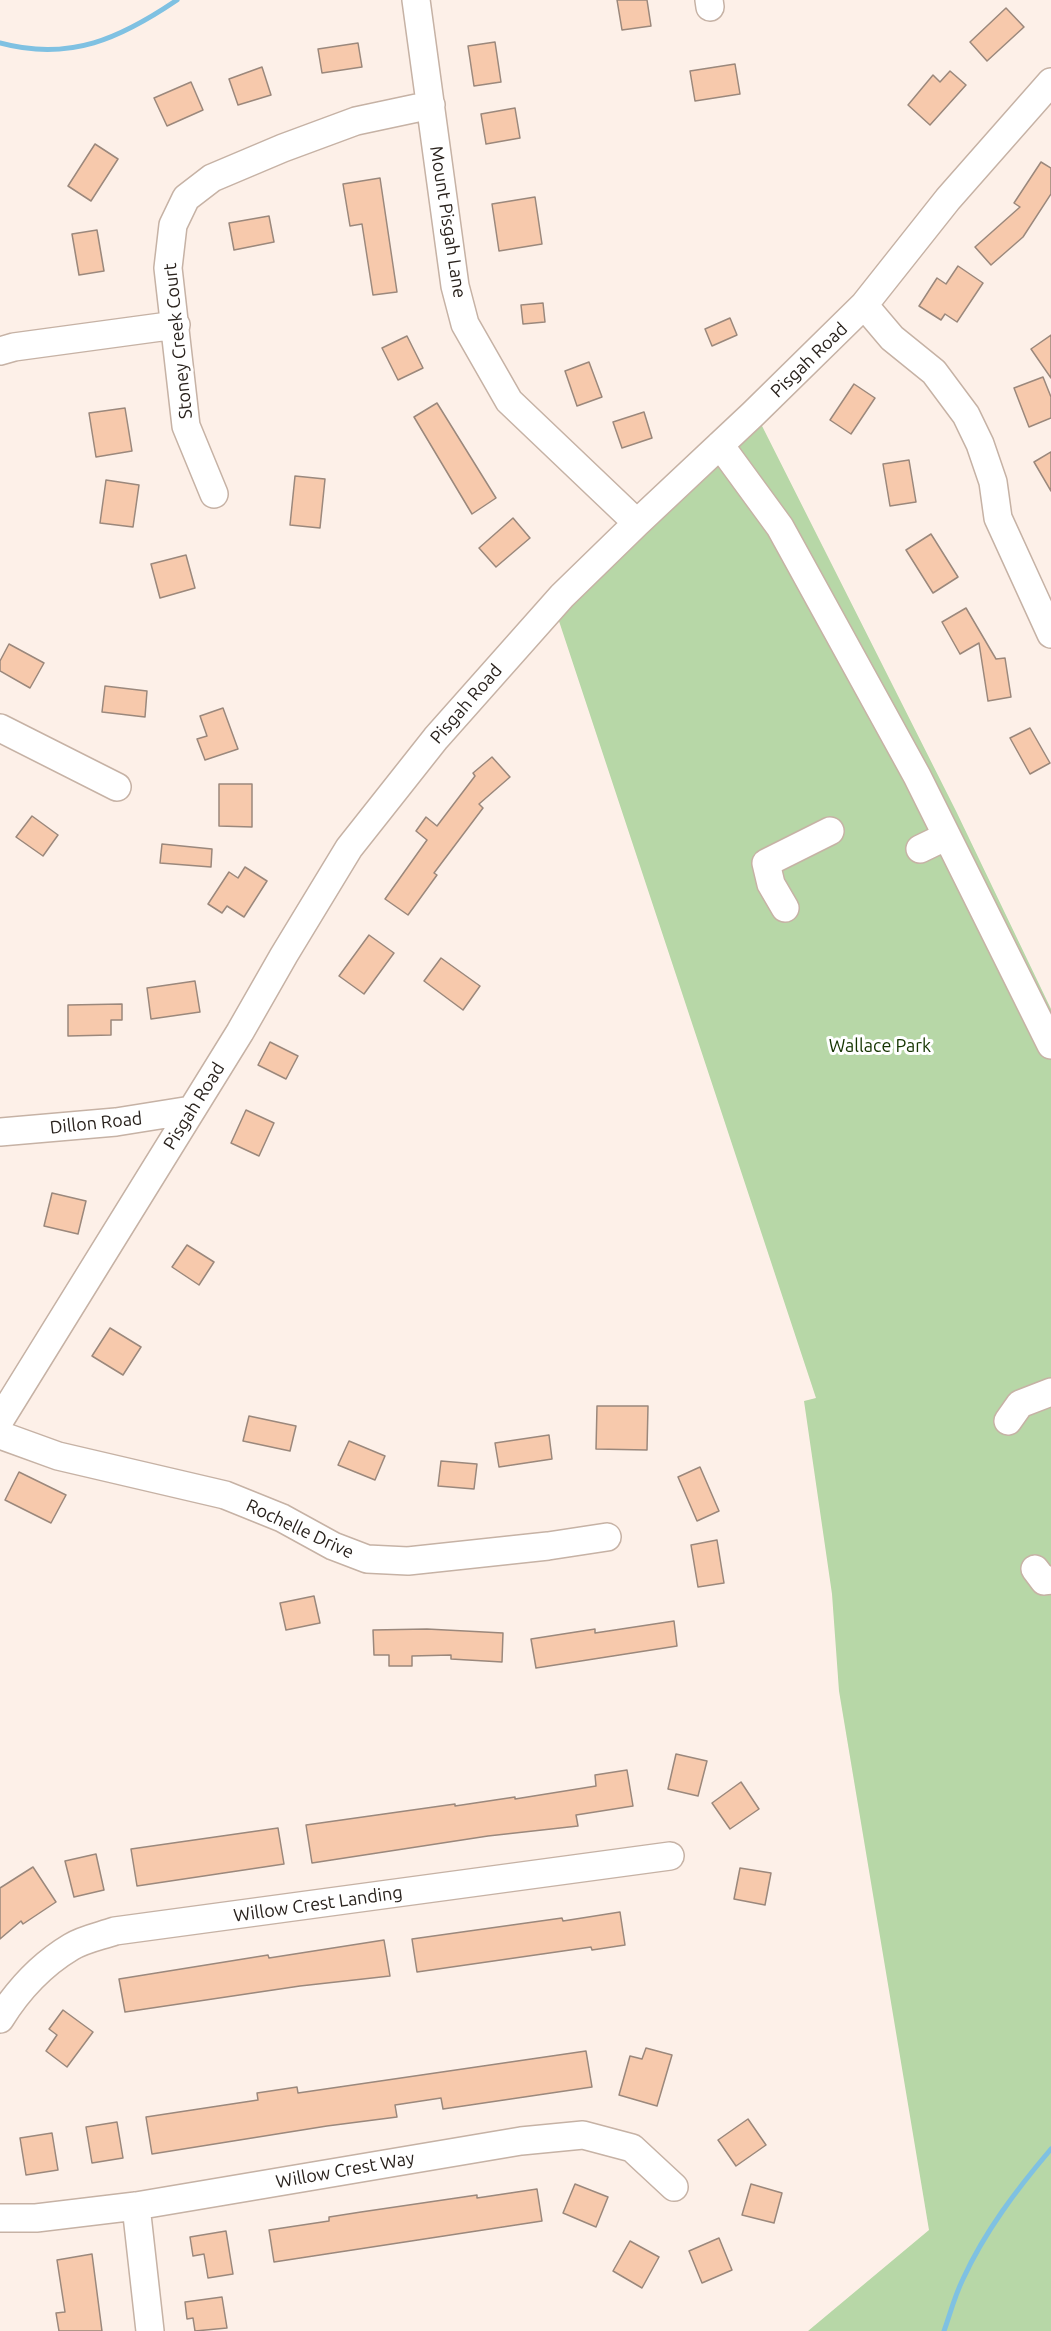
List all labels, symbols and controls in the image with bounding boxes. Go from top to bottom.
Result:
street label: Mount Pisgah Lane [425,144,471,300]
street label: Stoney Creek Court [159,262,197,420]
street label: Pisgah Road [766,318,852,402]
street label: Pisgah Road [426,660,506,748]
park label: Wallace Park [829,1035,931,1057]
street label: Pisgah Road [159,1059,229,1153]
street label: Dillon Road [49,1107,143,1139]
street label: Rochelle Drive [243,1495,357,1563]
street label: Willow Crest Landing [232,1881,404,1927]
street label: Willow Crest Way [274,2147,416,2193]

